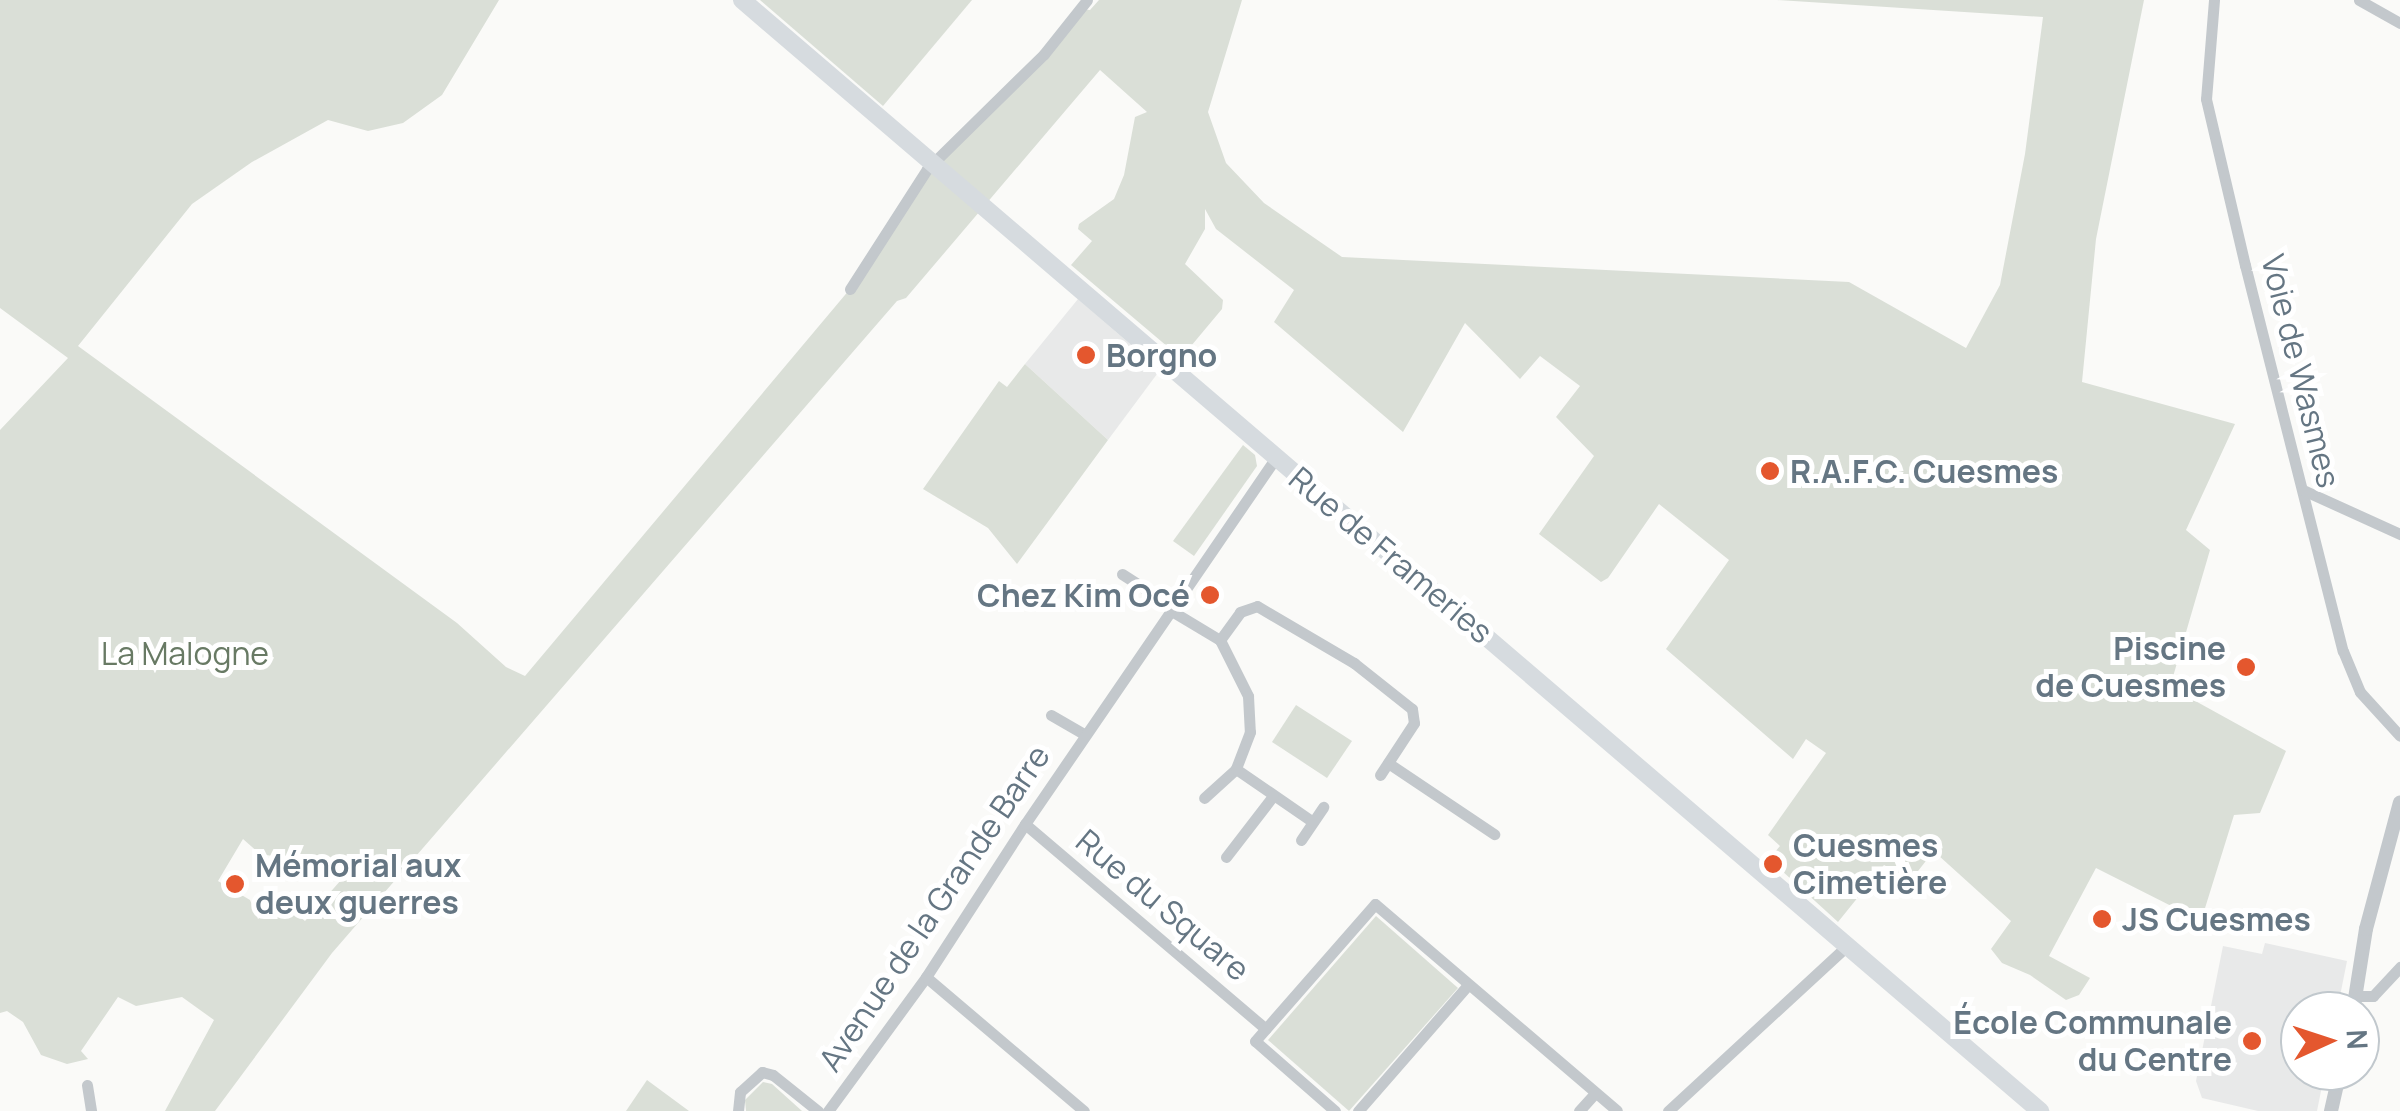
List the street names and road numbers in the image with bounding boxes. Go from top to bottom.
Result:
street label: Voie de Wasmes [2254,251,2348,491]
street label: Rue de Frameries [1282,459,1500,651]
street label: Avenue de la Grande Barre [811,738,1057,1078]
street label: Rue du Square [1069,821,1257,989]

